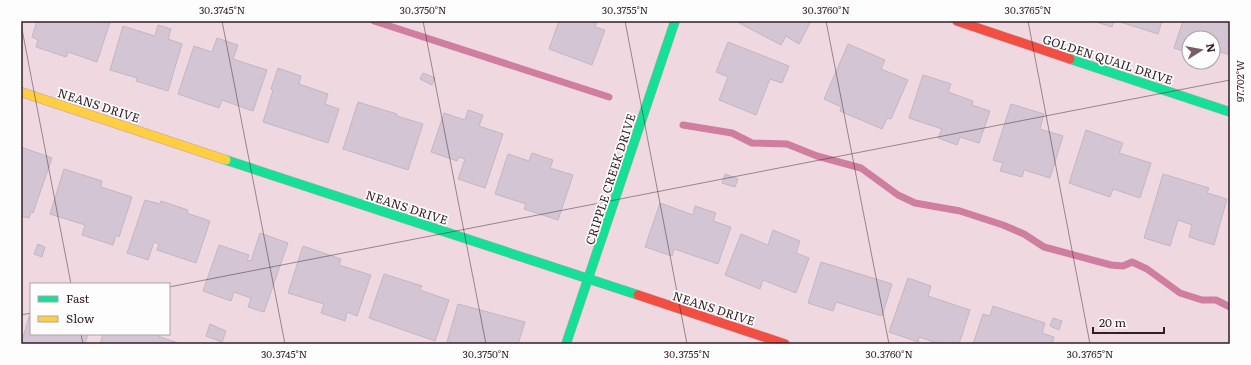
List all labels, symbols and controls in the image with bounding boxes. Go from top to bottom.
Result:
text: 30.3745°N [199,2,245,17]
text: 30.3750°N [400,2,446,17]
text: 30.3755°N [602,2,648,17]
text: 30.3760°N [802,2,850,17]
text: 30.3765°N [1005,2,1051,17]
street label: GOLDEN QUAIL DRIVE [1041,29,1176,89]
north arrow [1181,30,1221,70]
text: N [1203,42,1221,54]
text: 97.702°W [1232,60,1247,102]
street label: NEANS DRIVE [56,83,143,127]
street label: CRIPPLE CREEK DRIVE [580,111,640,247]
street label: NEANS DRIVE [364,185,451,229]
legend [30,283,170,335]
street label: NEANS DRIVE [671,286,758,330]
text: Fast [66,289,90,307]
text: Slow [66,309,95,327]
scale bar [1093,309,1164,335]
text: 20 m [1099,313,1126,331]
text: 30.3745°N [261,346,307,361]
text: 30.3750°N [463,346,509,361]
text: 30.3755°N [664,346,710,361]
text: 30.3760°N [865,346,913,361]
text: 30.3765°N [1067,346,1113,361]

